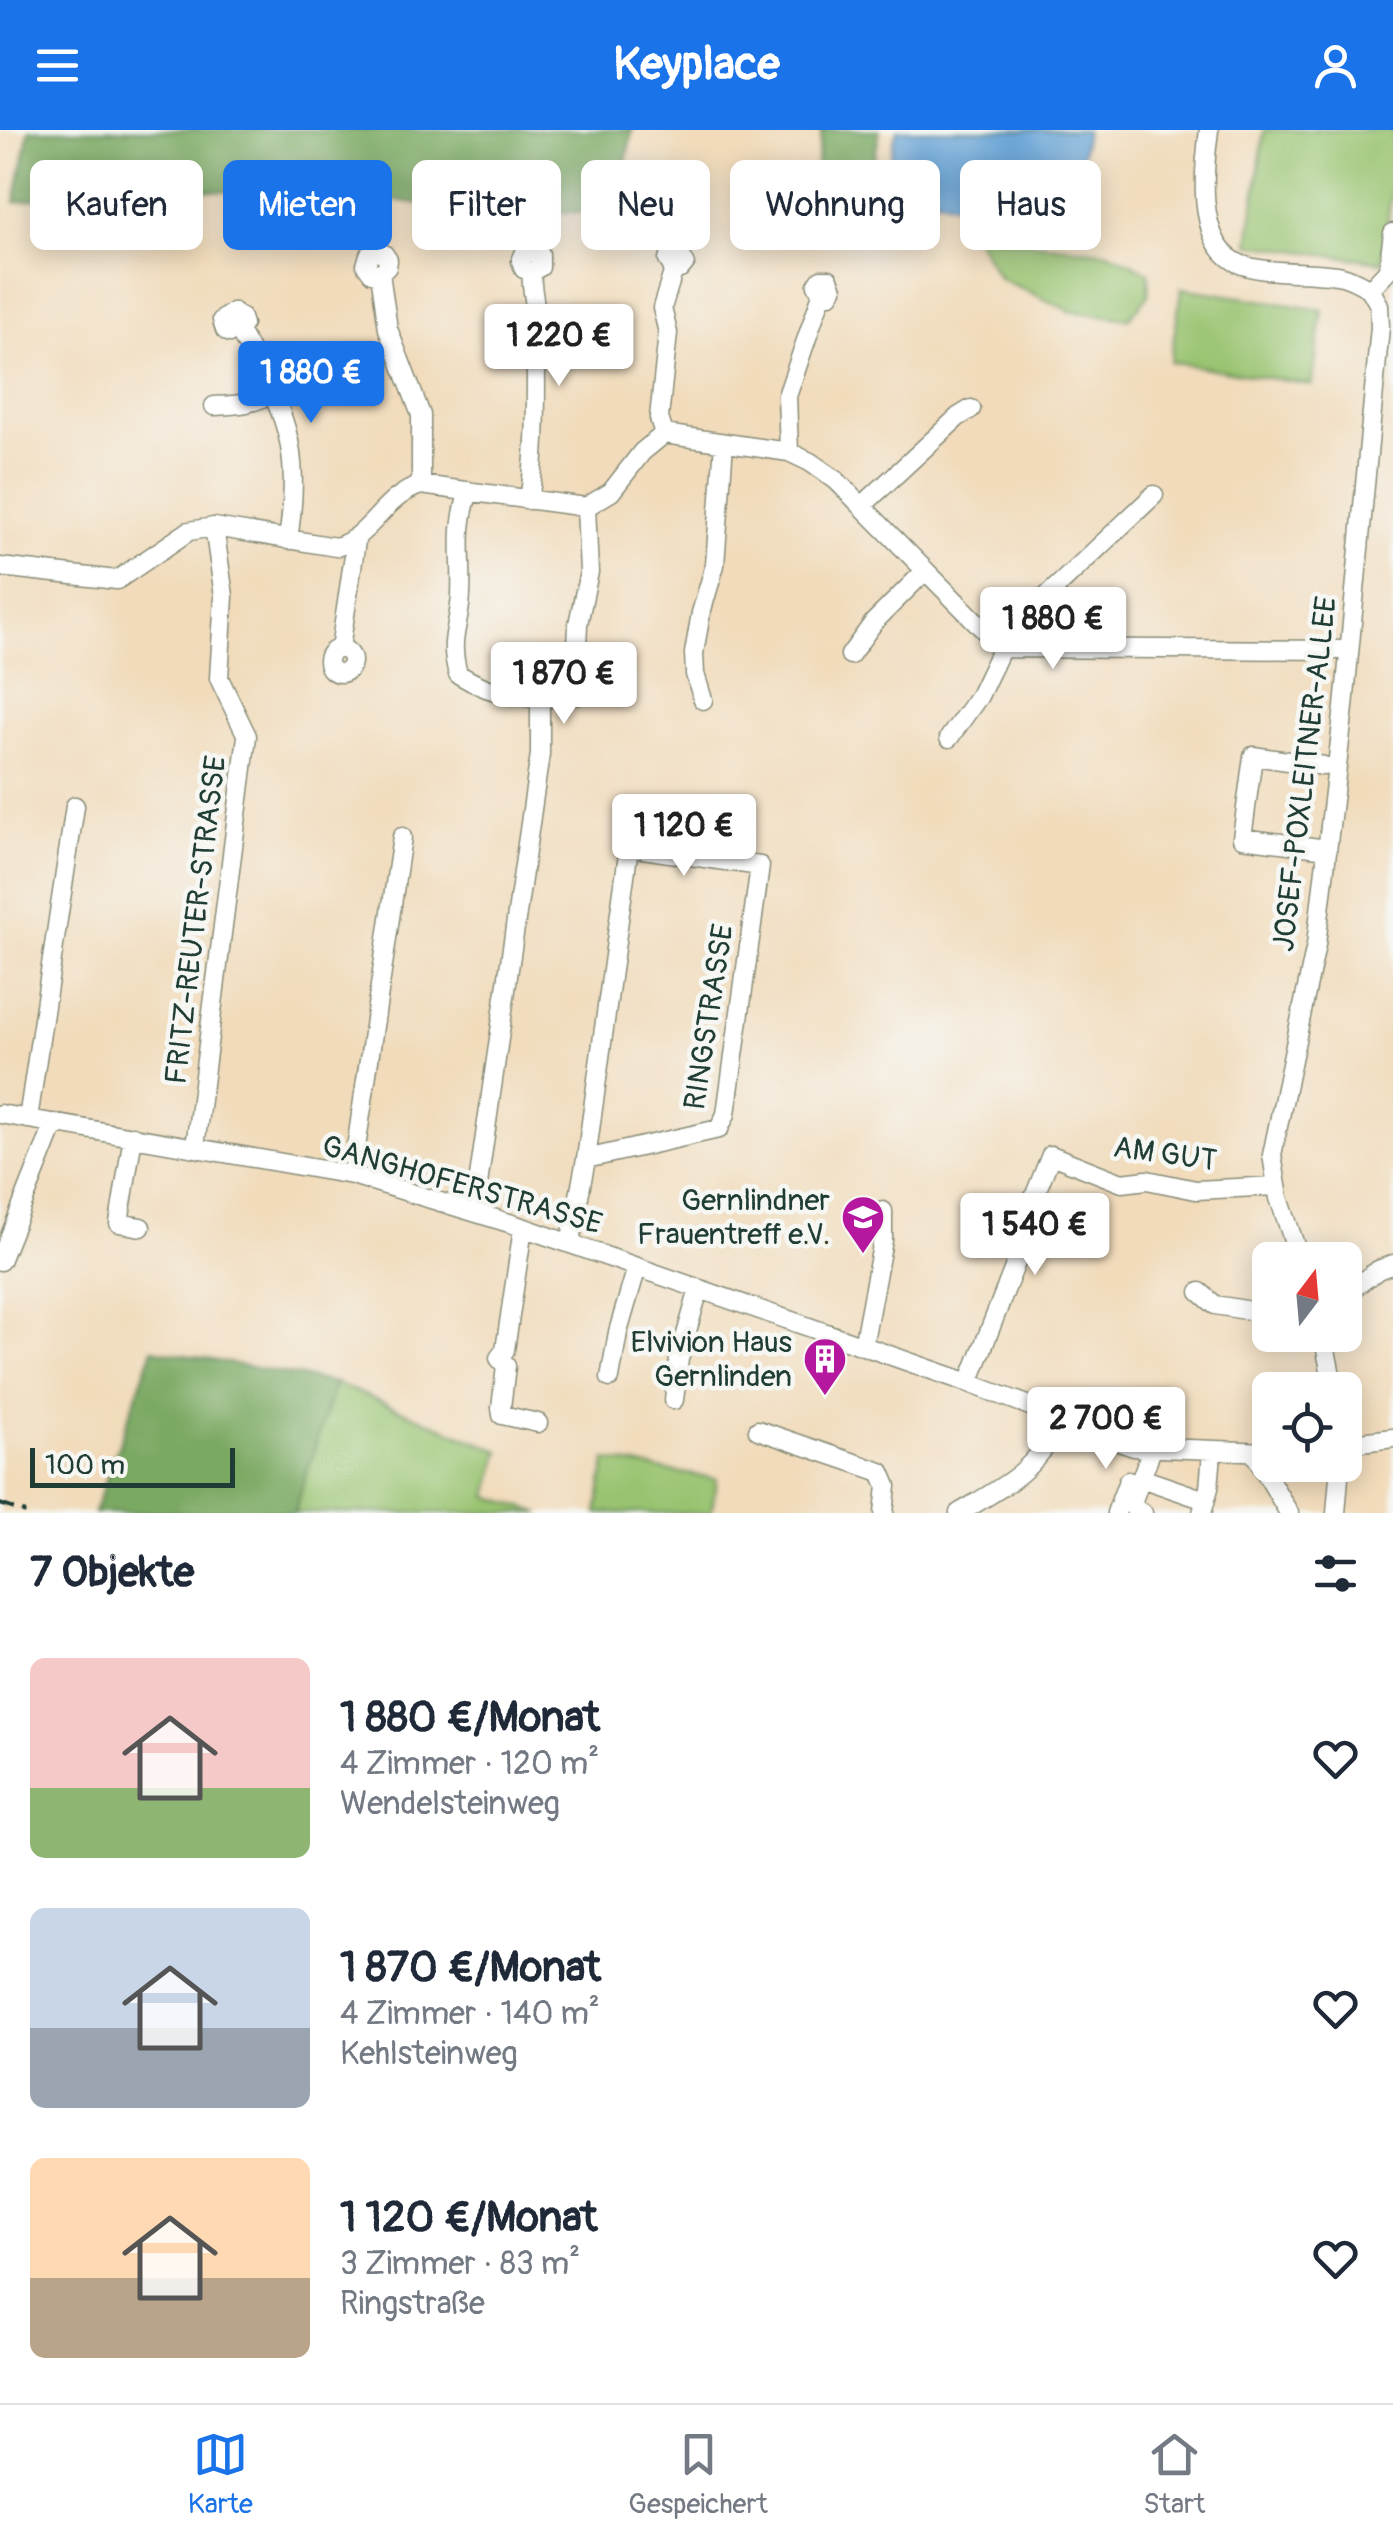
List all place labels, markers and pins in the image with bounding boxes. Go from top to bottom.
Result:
pin: 1 220 € [467,304,651,389]
pin: 1 880 € [219,341,403,426]
pin: 1 880 € [961,587,1145,672]
pin: 1 870 € [472,642,656,727]
pin: 1 120 € [592,794,776,879]
place label: Gernlindner Frauentreff e.V. [637,1182,830,1253]
pin: 1 540 € [943,1193,1127,1278]
school or university icon: Gernlindner Frauentreff e.V. [840,1194,886,1255]
place label: Elvivion Haus Gernlinden [631,1324,792,1395]
building icon: Elvivion Haus Gernlinden [802,1336,848,1397]
pin: 2 700 € [1014,1387,1198,1472]

